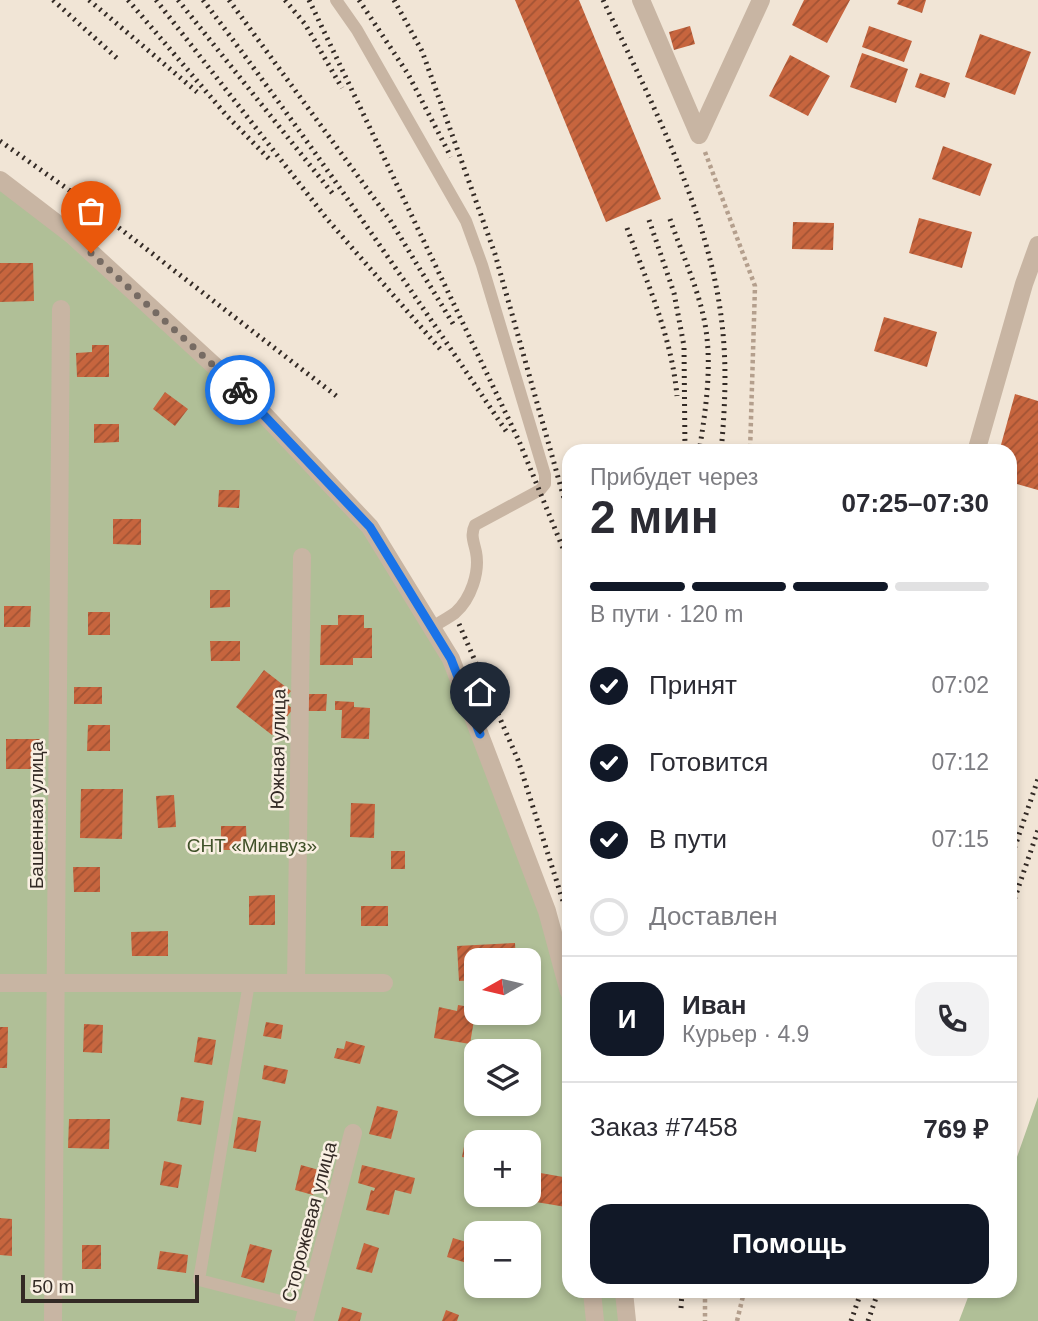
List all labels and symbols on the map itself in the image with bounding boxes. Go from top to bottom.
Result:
pin [61,181,121,253]
courier [205,355,275,425]
pin [450,662,510,734]
street label: Южная улица [266,688,290,810]
street label: Башенная улица [26,740,47,889]
park label: СНТ «Минвуз» [187,835,317,856]
north arrow [464,948,541,1026]
street label: Сторожевая улица [277,1139,341,1305]
scale bar [21,1272,200,1304]

